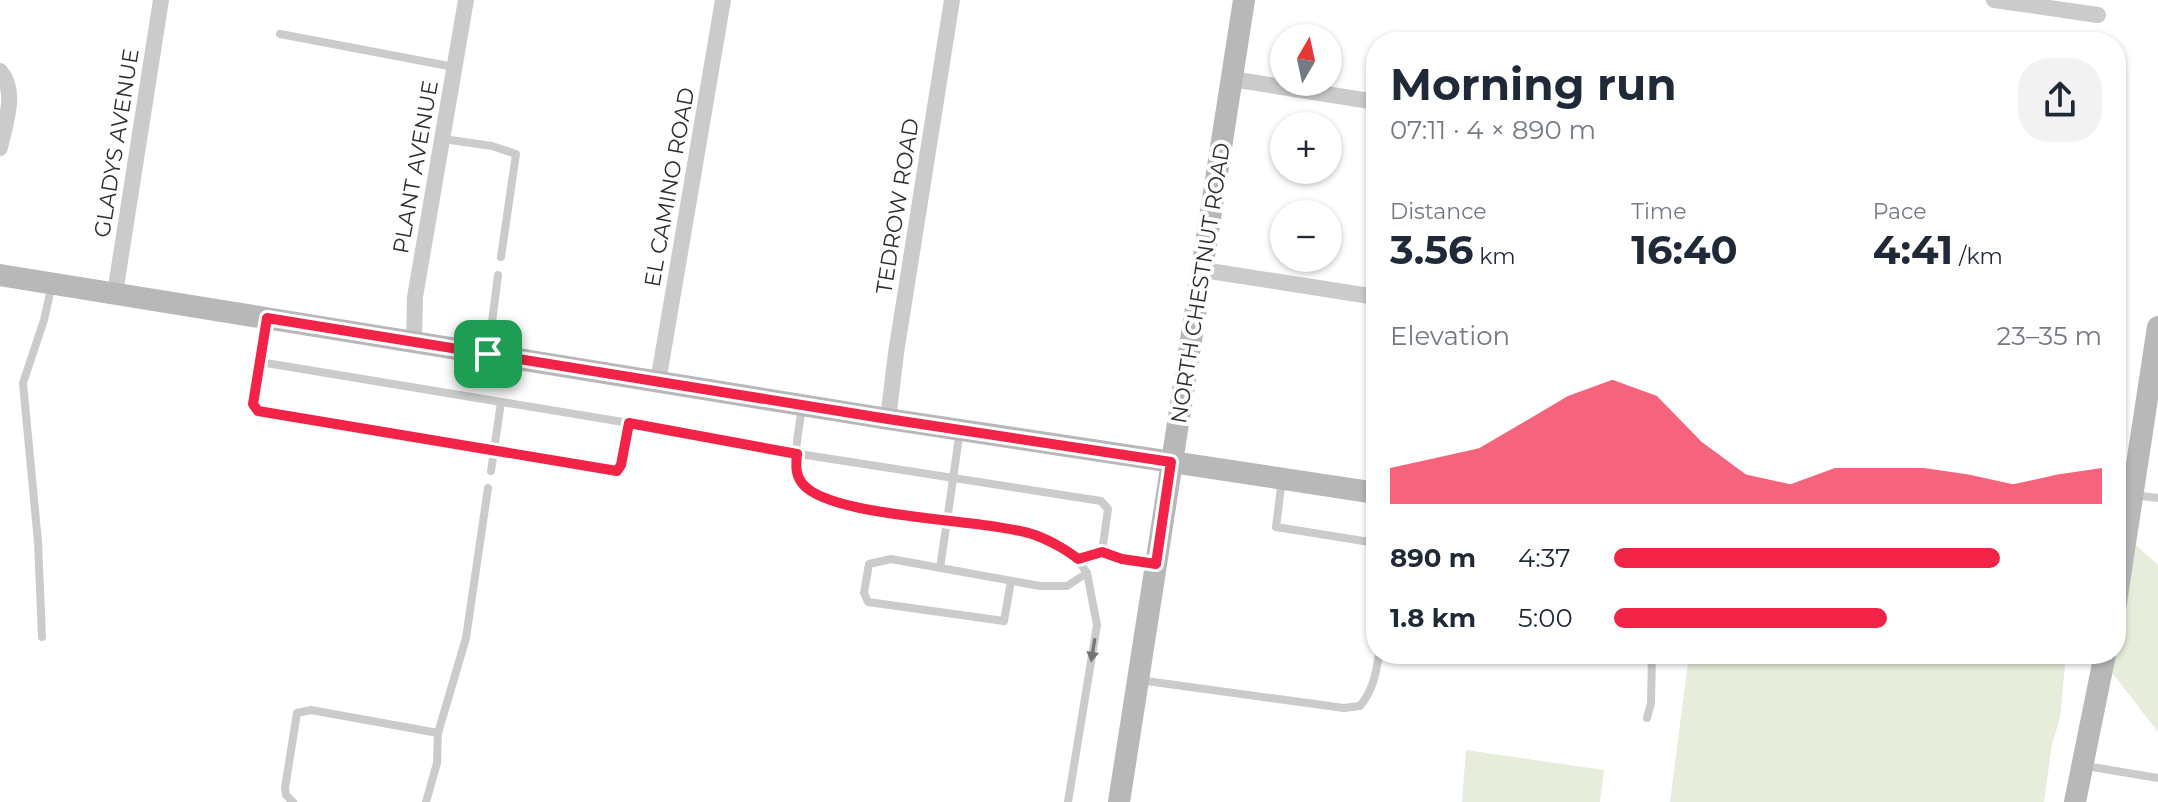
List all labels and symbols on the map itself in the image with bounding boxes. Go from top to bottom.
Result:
north arrow [1270,24,1342,96]
street label: GLADYS AVENUE [88,47,145,239]
street label: PLANT AVENUE [387,78,444,256]
street label: EL CAMINO ROAD [639,85,700,289]
street label: TEDROW ROAD [870,116,925,296]
street label: NORTH CHESTNUT ROAD [1165,141,1236,425]
pin [454,320,522,388]
one-way arrow [1086,638,1098,663]

